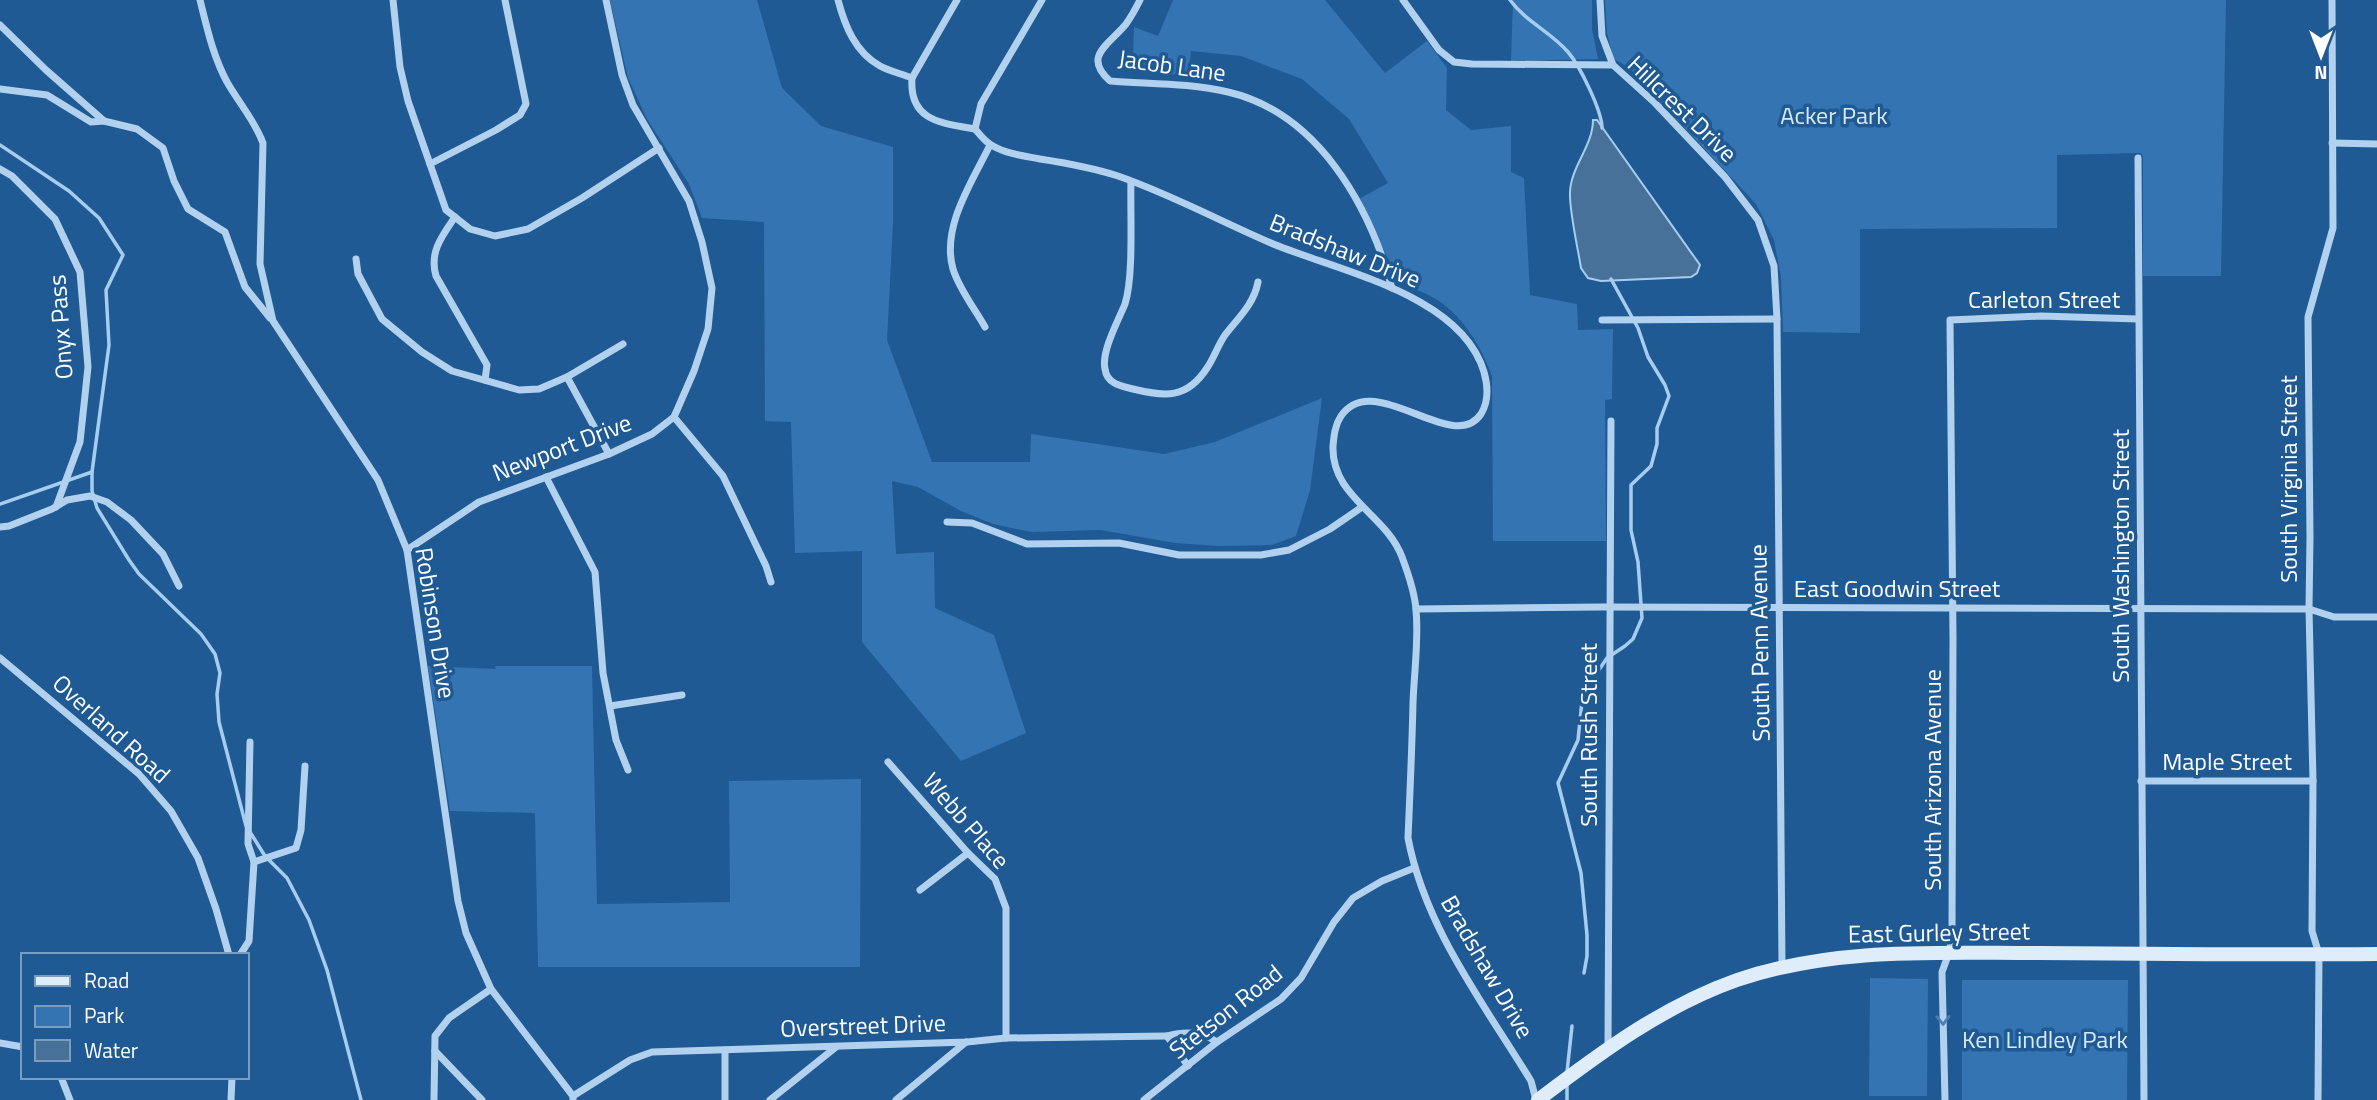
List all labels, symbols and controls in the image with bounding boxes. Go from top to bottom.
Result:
north arrow [2286,21,2356,91]
street label: Jacob Lane [1116,40,1228,90]
street label: Hillcrest Drive [1620,47,1746,170]
text: N [2314,59,2328,88]
park label: Acker Park [1780,97,1888,133]
street label: Bradshaw Drive [1264,203,1426,297]
street label: Onyx Pass [38,274,82,381]
street label: Carleton Street [1968,281,2121,317]
street label: South Virginia Street [2270,375,2306,583]
street label: Newport Drive [487,404,636,490]
street label: South Washington Street [2102,429,2138,683]
street label: South Penn Avenue [1739,544,1779,742]
street label: Robinson Drive [406,545,466,701]
street label: East Goodwin Street [1794,570,2001,606]
street label: South Rush Street [1570,643,1606,827]
street label: Overland Road [45,665,179,791]
street label: South Arizona Avenue [1914,669,1950,891]
street label: Maple Street [2162,743,2292,779]
street label: Webb Place [915,764,1019,877]
street label: Bradshaw Drive [1432,888,1543,1045]
street label: East Gurley Street [1848,912,2031,952]
legend [21,953,248,1079]
street label: Stetson Road [1161,955,1290,1067]
text: Road [84,964,129,996]
text: Park [84,999,124,1031]
street label: Overstreet Drive [780,1004,946,1046]
one-way arrow [1935,1015,1951,1026]
park label: Ken Lindley Park [1962,1021,2129,1057]
text: Water [84,1034,138,1066]

